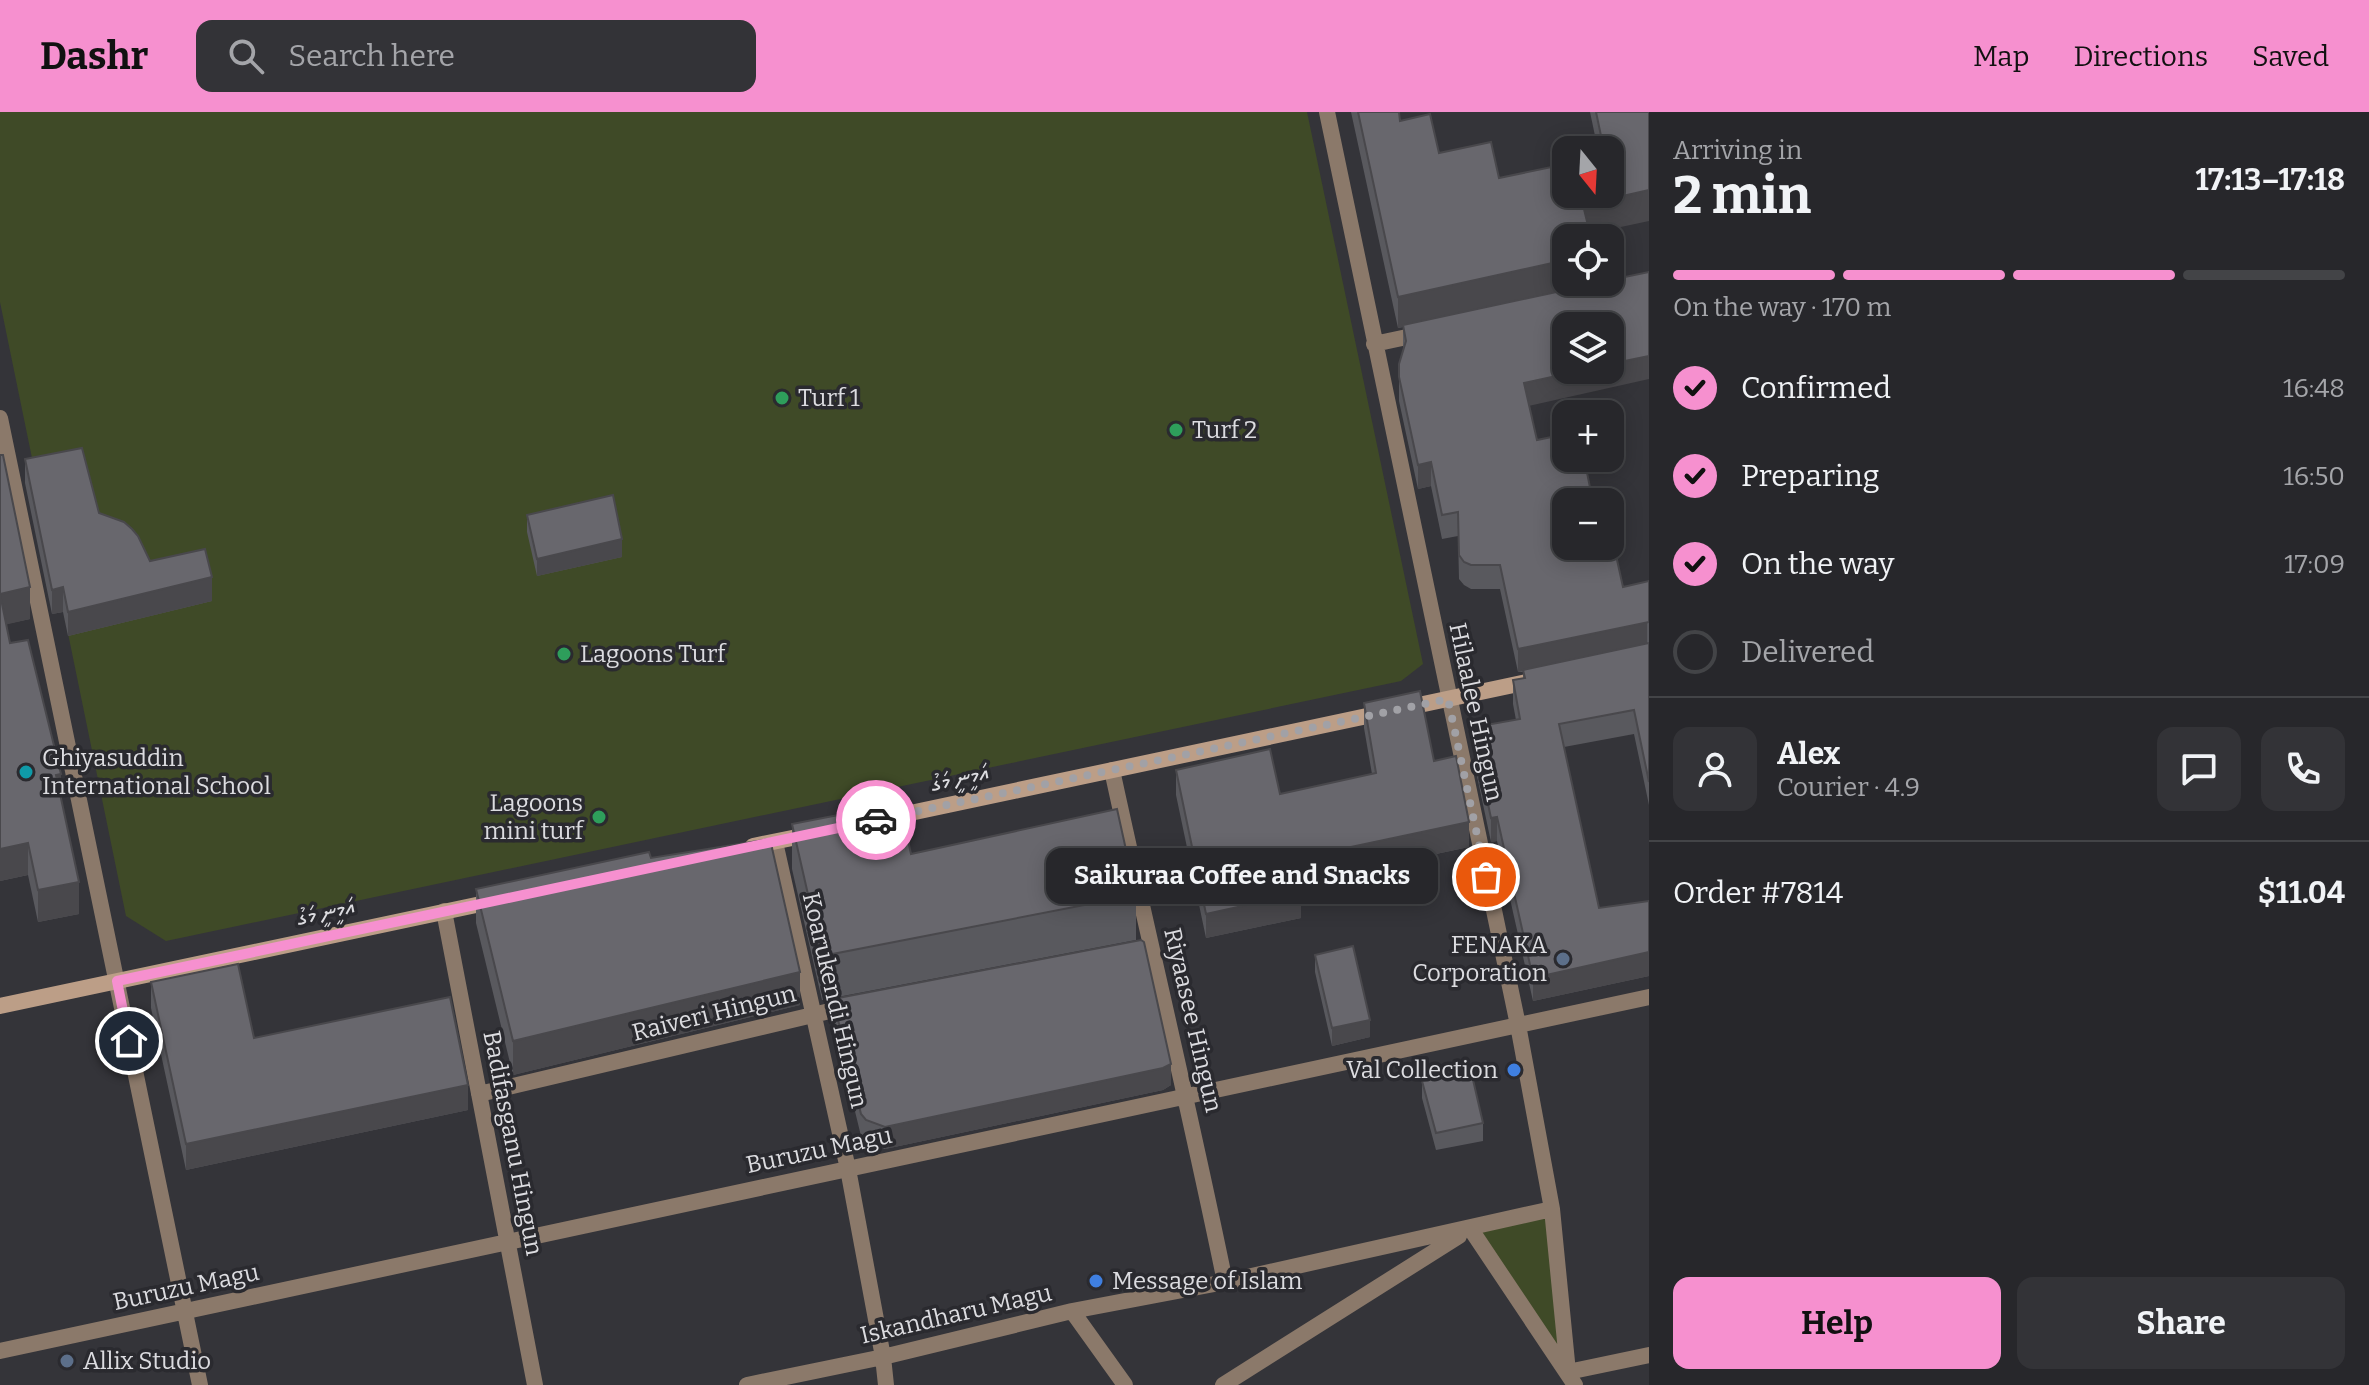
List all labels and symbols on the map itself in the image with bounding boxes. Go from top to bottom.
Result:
north arrow [1552,136,1624,208]
place label: Turf 1 [798,384,860,412]
marker: Turf 1 [773,389,791,407]
place label: Turf 2 [1192,416,1257,444]
marker: Turf 2 [1167,421,1185,439]
street label: Hilaalee Hingun [1443,620,1509,804]
place label: Lagoons Turf [580,640,727,668]
marker: Lagoons Turf [555,645,573,663]
place label: Ghiyasuddin International School [42,744,271,800]
street label: އަމީނީ މަގު [927,758,993,800]
marker: Ghiyasuddin International School [17,763,35,781]
courier [836,780,916,860]
place label: Lagoons mini turf [484,789,585,845]
marker: Lagoons mini turf [590,808,608,826]
pin [1452,843,1520,911]
callout: Saikuraa Coffee and Snacks [1046,849,1438,905]
street label: Koarukendi Hingun [797,889,873,1111]
street label: އަމީނީ މަގު [293,892,359,934]
street label: Riyaasee Hingun [1158,925,1228,1115]
place label: FENAKA Corporation [1412,931,1547,987]
marker: FENAKA Corporation [1554,950,1572,968]
street label: Raiveri Hingun [629,979,799,1047]
pin [95,1007,163,1075]
street label: Badifasganu Hingun [477,1028,549,1258]
place label: Val Collection [1346,1056,1498,1084]
marker: Val Collection [1505,1061,1523,1079]
street label: Buruzu Magu [743,1121,895,1179]
street label: Buruzu Magu [110,1258,262,1316]
place label: Message of Islam [1112,1267,1302,1295]
marker: Message of Islam [1087,1272,1105,1290]
street label: Iskandharu Magu [858,1278,1055,1350]
place label: Allix Studio [83,1347,211,1375]
marker: Allix Studio [58,1352,76,1370]

